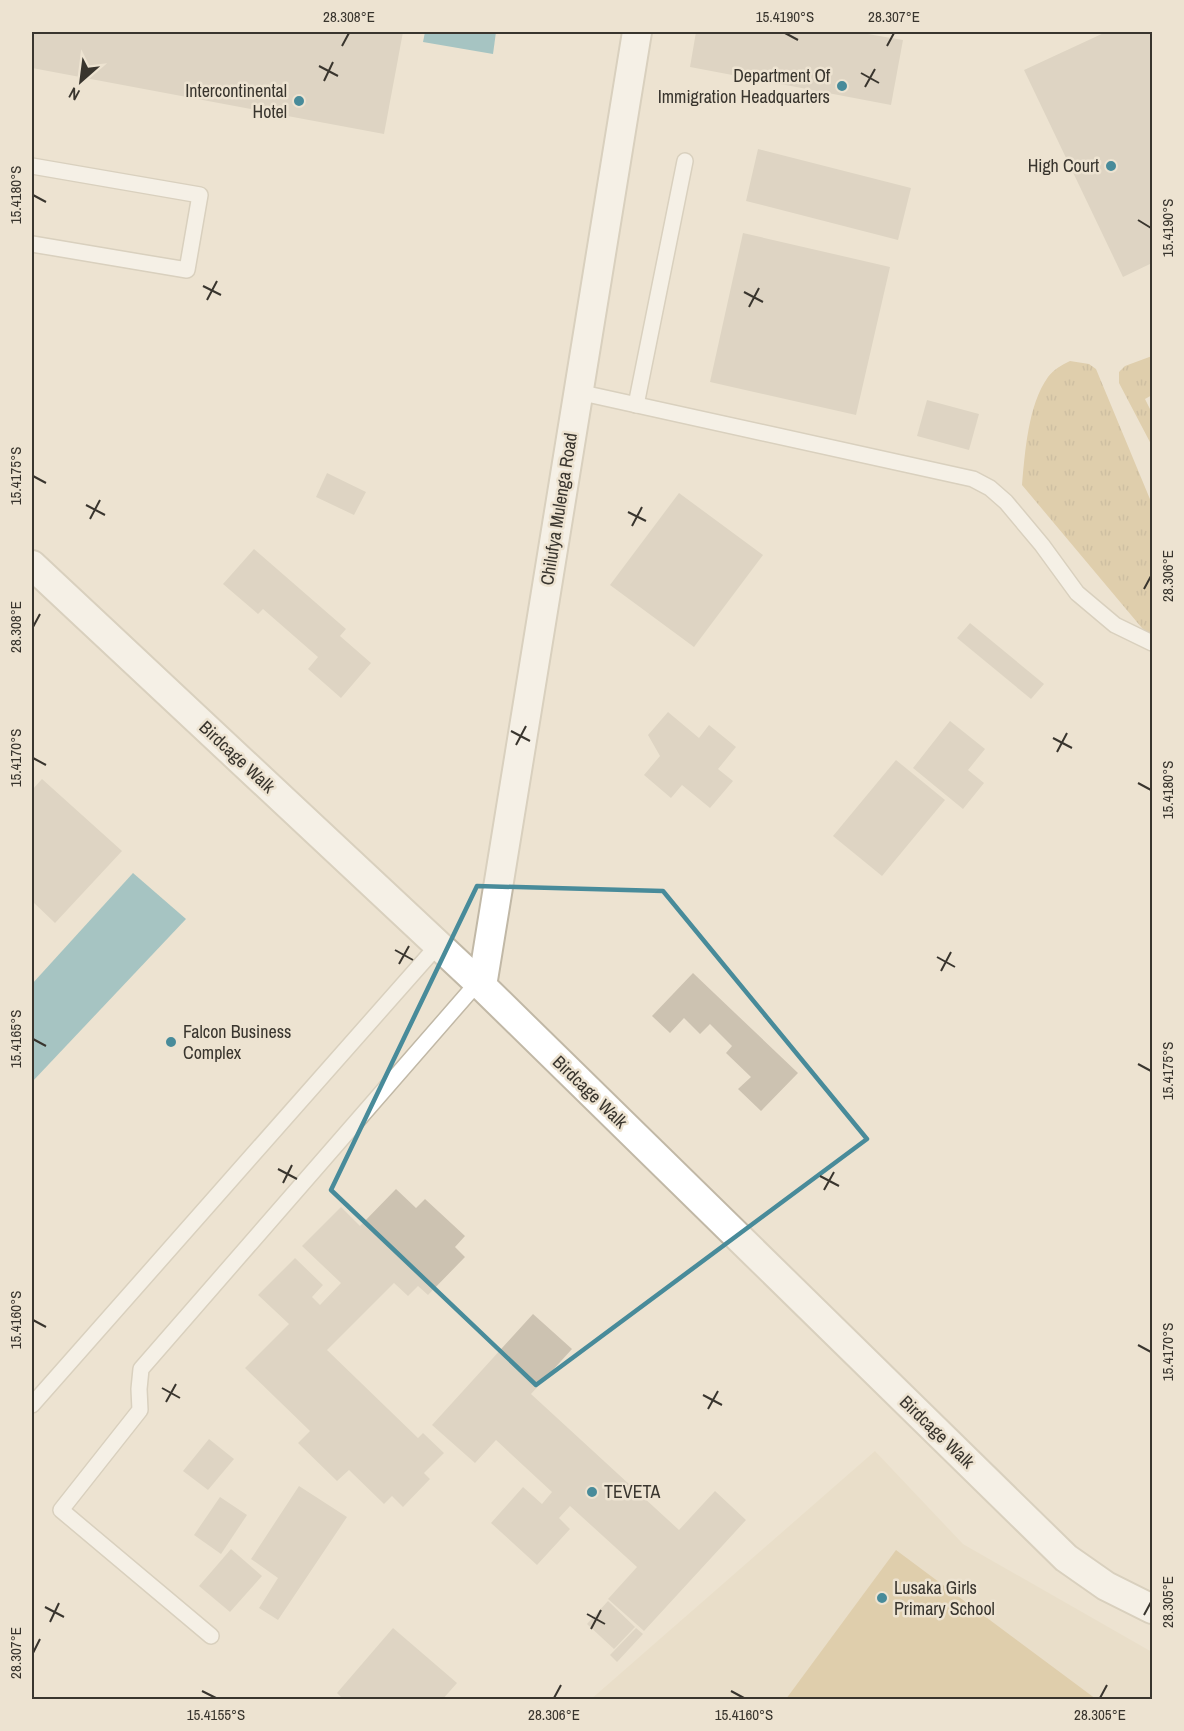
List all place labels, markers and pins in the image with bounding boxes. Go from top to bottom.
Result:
place label: Department Of Immigration Headquarters [658,63,831,109]
place label: Intercontinental Hotel [185,78,287,124]
marker: Department Of Immigration Headquarters [835,79,849,93]
marker: Intercontinental Hotel [292,94,306,108]
place label: High Court [1028,153,1099,178]
marker: High Court [1104,159,1118,173]
place label: Falcon Business Complex [183,1019,291,1065]
marker: Falcon Business Complex [164,1035,178,1049]
place label: TEVETA [604,1479,660,1504]
marker: TEVETA [585,1485,599,1499]
place label: Lusaka Girls Primary School [894,1575,995,1621]
marker: Lusaka Girls Primary School [875,1591,889,1605]

